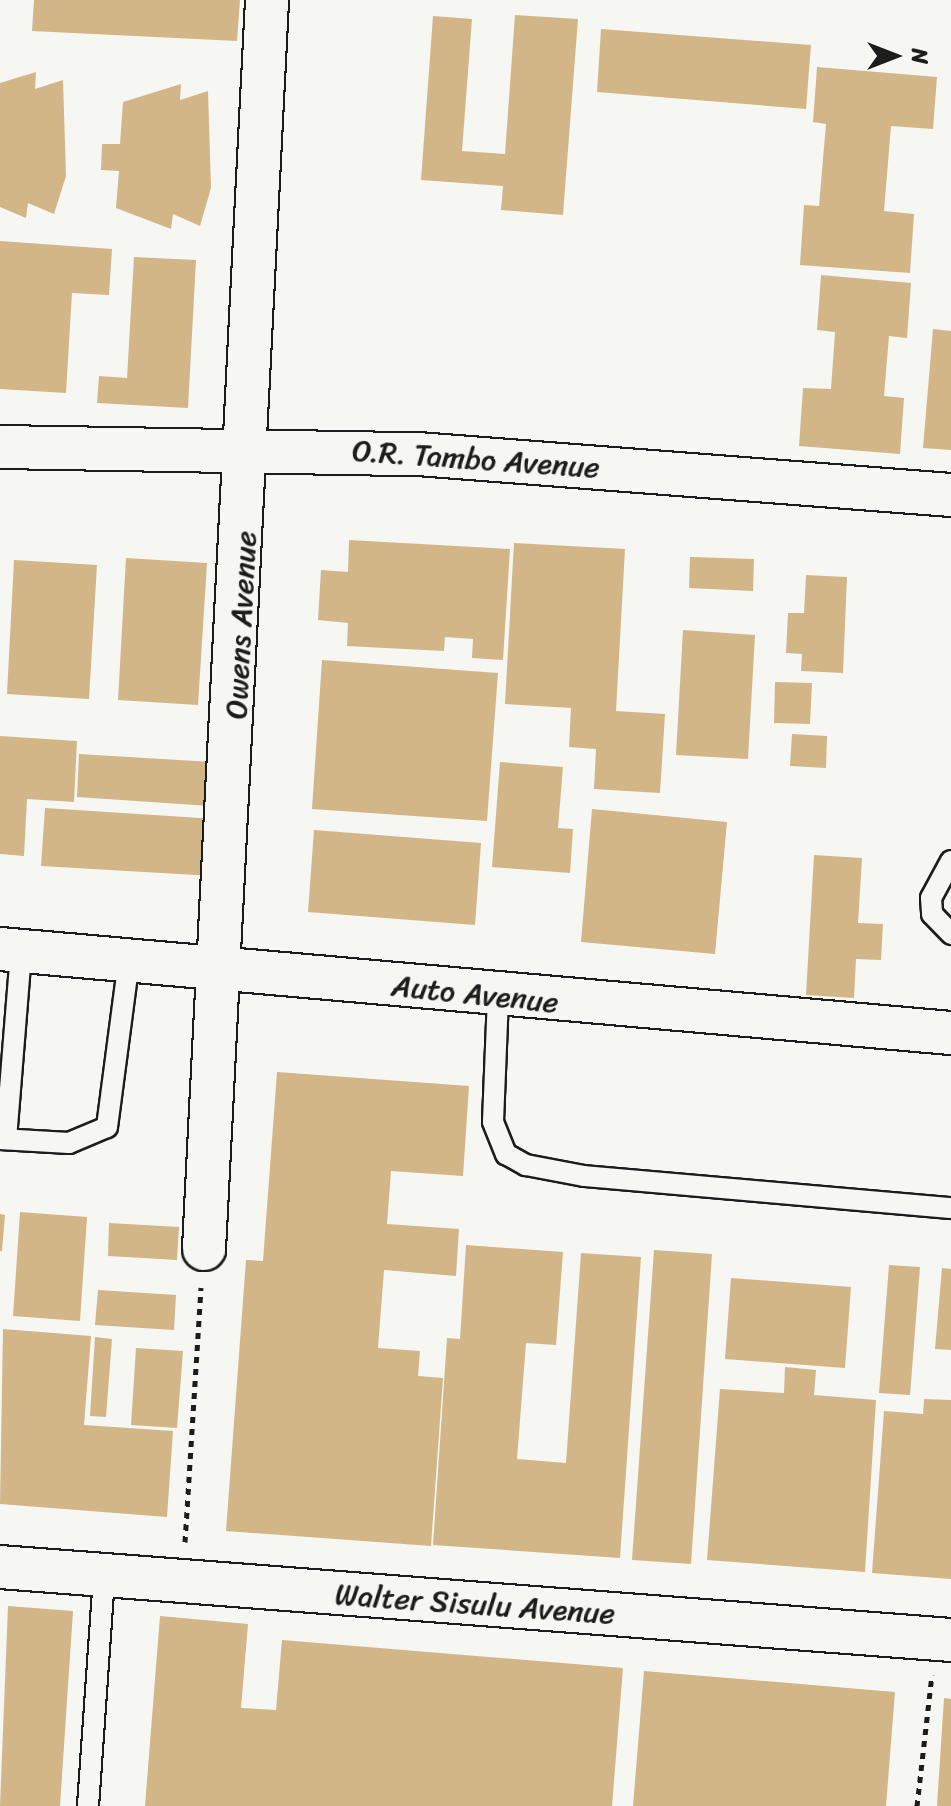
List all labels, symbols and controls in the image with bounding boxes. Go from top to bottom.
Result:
north arrow [855,16,935,96]
text: N [900,48,939,64]
street label: O.R. Tambo Avenue [351,432,601,486]
street label: Owens Avenue [218,530,264,720]
street label: Auto Avenue [390,967,560,1021]
street label: Walter Sisulu Avenue [334,1576,616,1632]

